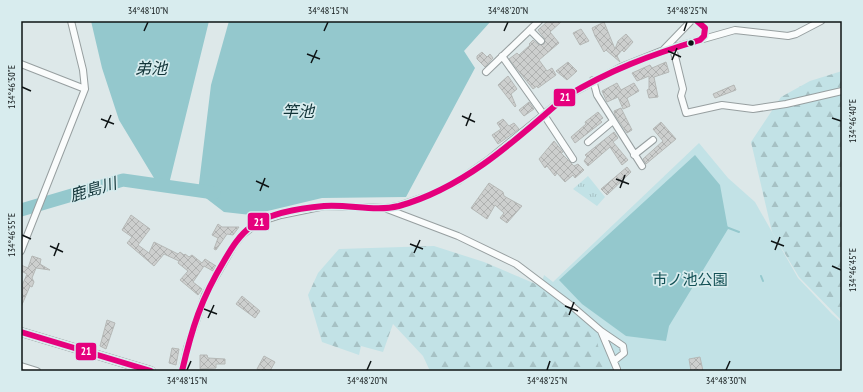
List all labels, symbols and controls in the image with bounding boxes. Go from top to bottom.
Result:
text: 34°48'10"N [128,4,168,17]
text: 34°48'15"N [308,4,348,17]
text: 34°48'20"N [488,4,528,17]
text: 34°48'25"N [667,4,707,17]
unlabelled marker [686,38,696,48]
water label: 弟池 [135,58,169,78]
text: 134°46'50"E [5,65,18,109]
line badge: 21 [553,88,576,107]
text: 21 [560,90,570,104]
text: 134°46'40"E [846,99,859,143]
water label: 竿池 [282,101,316,121]
water label: 鹿島川 [67,172,121,205]
line badge: 21 [247,212,270,231]
text: 134°46'55"E [5,213,18,257]
text: 21 [254,215,264,229]
text: 134°46'45"E [846,248,859,292]
park label: 市ノ池公園 [652,270,728,289]
line badge: 21 [75,342,97,361]
text: 21 [81,344,91,358]
text: 34°48'15"N [167,374,207,387]
text: 34°48'20"N [347,374,387,387]
text: 34°48'25"N [527,374,567,387]
text: 34°48'30"N [706,374,746,387]

